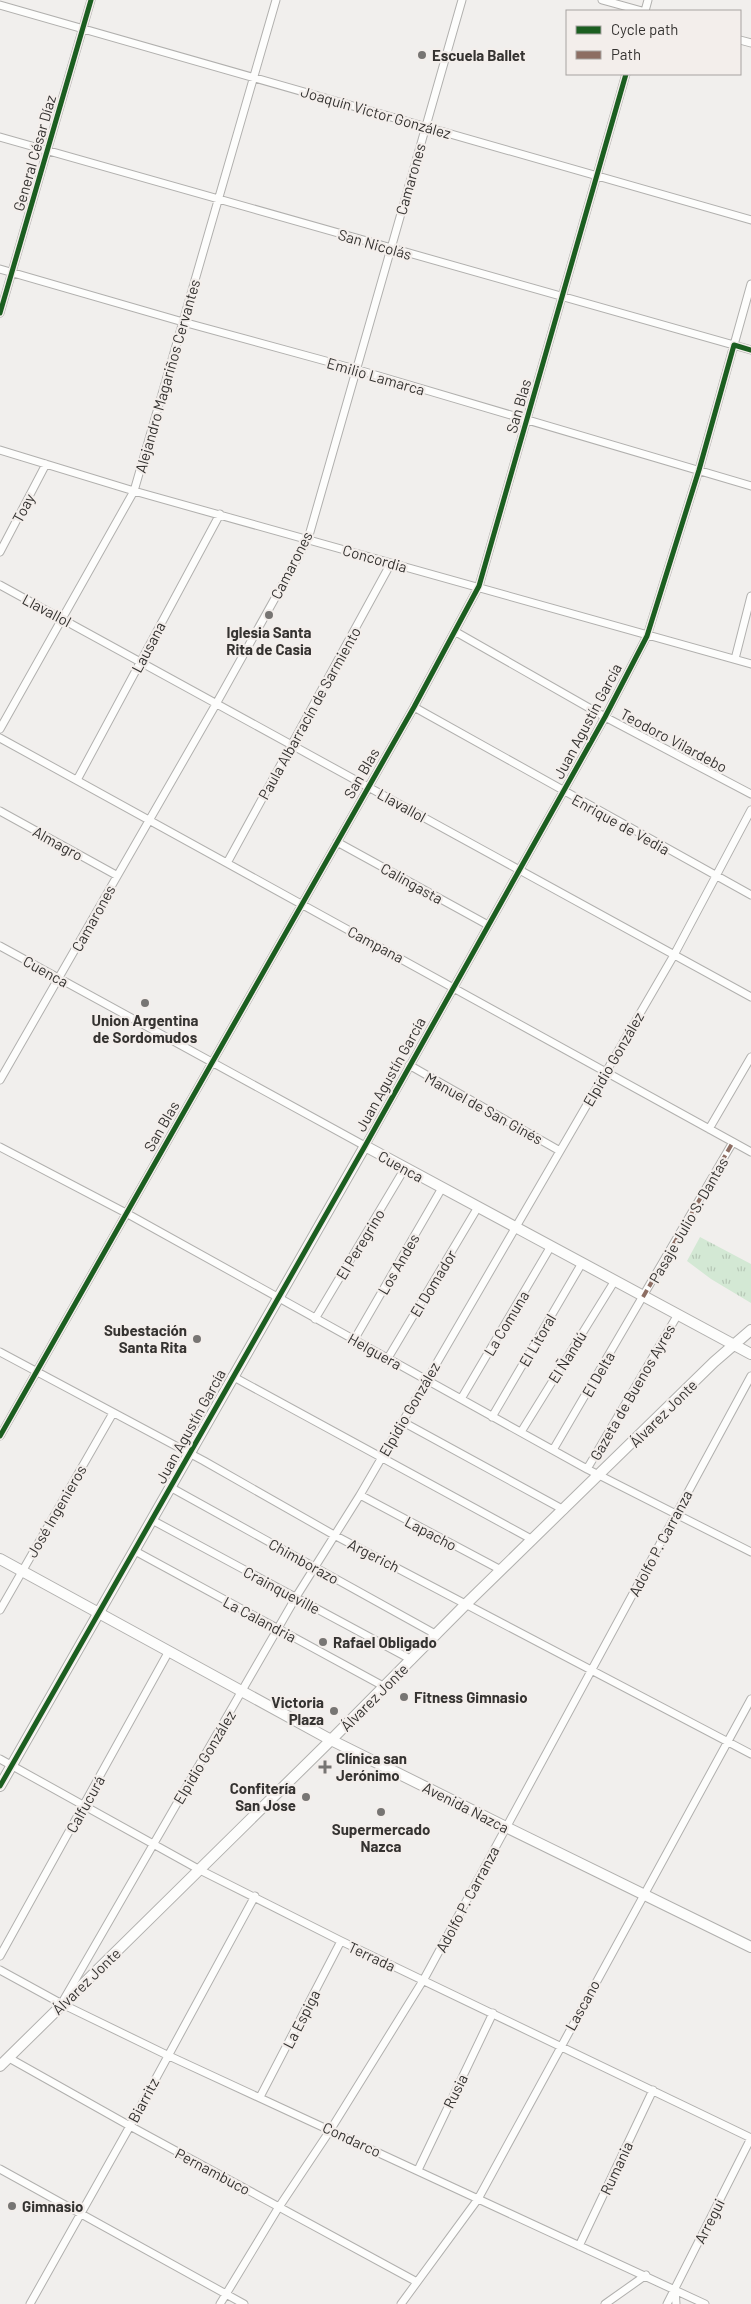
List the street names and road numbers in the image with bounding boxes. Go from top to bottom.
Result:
street label: Joaquín Victor González [299,82,453,142]
street label: General César Díaz [9,93,59,213]
street label: Camarones [391,141,429,217]
street label: San Nicolás [336,225,414,263]
street label: Alejandro Magariños Cervantes [131,277,203,475]
street label: Emilio Lamarca [325,353,427,399]
street label: San Blas [502,377,534,435]
street label: Toay [8,490,38,526]
street label: Camarones [266,528,316,602]
street label: Concordia [341,540,409,576]
street label: Llavallol [20,590,74,630]
street label: Lausana [127,619,169,675]
street label: Paula Albarracín de Sarmiento [254,624,364,802]
street label: Juan Agustín García [549,660,625,782]
street label: Teodoro Vilardebo [618,704,730,776]
street label: San Blas [339,745,383,801]
street label: Llavallol [375,784,429,826]
street label: Enrique de Vedia [569,790,673,858]
street label: Almagro [30,822,86,864]
street label: Calingasta [378,859,446,907]
street label: Camarones [67,882,119,954]
street label: Campana [345,922,407,966]
street label: Cuenca [20,951,72,991]
street label: Elpidio González [579,1008,647,1109]
street label: Juan Agustín García [351,1014,429,1134]
street label: Manuel de San Ginés [422,1068,546,1148]
street label: San Blas [139,1098,183,1154]
street label: Cuenca [375,1146,427,1186]
street label: Pasaje Julio S. Dantas [645,1154,731,1286]
street label: El Peregrino [332,1206,388,1282]
street label: Los Andes [373,1230,423,1298]
street label: El Domador [406,1246,460,1320]
street label: La Comuna [480,1287,532,1359]
street label: El Litoral [515,1310,559,1370]
street label: Gazeta de Buenos Ayres [586,1321,678,1463]
street label: El Ñandú [544,1328,590,1386]
street label: Helguera [345,1329,405,1373]
street label: El Delta [578,1348,618,1400]
street label: Elpidio González [375,1358,443,1459]
street label: Juan Agustín García [151,1366,229,1486]
street label: Álvarez Jonte [625,1375,701,1451]
street label: José Ingenieros [22,1462,90,1560]
street label: Adolfo P. Carranza [624,1487,696,1599]
street label: Lapacho [402,1512,460,1554]
street label: Chimborazo [266,1534,342,1588]
street label: Argerich [345,1534,403,1576]
street label: Crainqueville [241,1562,323,1618]
street label: La Calandria [220,1592,300,1646]
street label: Álvarez Jonte [336,1659,412,1735]
street label: Elpidio González [169,1707,239,1807]
street label: Calfucurá [62,1772,108,1836]
street label: Avenida Nazca [420,1778,512,1836]
street label: Adolfo P. Carranza [431,1843,503,1955]
street label: Terrada [346,1937,398,1975]
street label: Álvarez Jonte [48,1944,124,2018]
street label: Lascano [561,1977,603,2033]
street label: La Espiga [279,1987,323,2051]
street label: Rusia [439,2071,471,2111]
street label: Biarritz [124,2074,162,2125]
street label: Condarco [320,2118,384,2160]
street label: Rumania [596,2138,636,2198]
street label: Pernambuco [172,2144,254,2198]
street label: Arregui [690,2196,728,2246]

